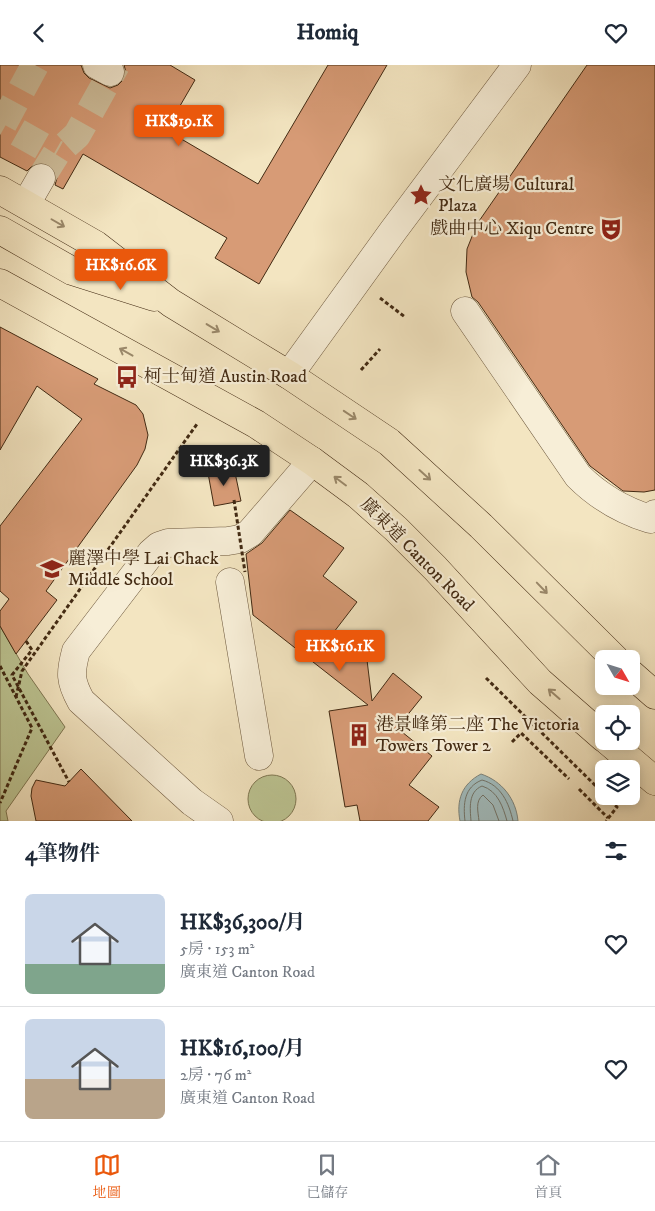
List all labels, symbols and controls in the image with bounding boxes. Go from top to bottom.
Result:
icon: back [25,19,53,47]
text: Homiq [297,19,358,46]
icon: heart [602,19,630,47]
pin: HK$19.1K [127,104,231,147]
text: HK$19.1K [145,111,213,131]
place label: 文化廣場 Cultural Plaza [438,174,575,217]
place icon: 文化廣場 Cultural Plaza [408,182,434,208]
theatre icon: 戲曲中心 Xiqu Centre [598,216,624,242]
one-way arrow [50,218,64,228]
place label: 戲曲中心 Xiqu Centre [430,218,594,240]
pin: HK$16.6K [69,249,173,291]
text: HK$16.6K [86,255,156,275]
one-way arrow [205,324,219,334]
one-way arrow [119,347,134,356]
bus stop icon: 柯士甸道 Austin Road [114,364,140,390]
place label: 柯士甸道 Austin Road [144,366,307,388]
one-way arrow [343,410,357,421]
pin: HK$36.3K [172,445,276,487]
text: HK$36.3K [190,451,258,471]
one-way arrow [419,469,432,481]
one-way arrow [334,476,347,487]
street label: 廣東道 Canton Road [356,494,478,616]
place label: 麗澤中學 Lai Chack Middle School [68,548,219,591]
school or university icon: 麗澤中學 Lai Chack Middle School [39,556,65,582]
one-way arrow [536,581,548,594]
pin: HK$16.1K [288,629,392,672]
text: HK$16.1K [306,636,374,656]
north arrow [595,650,640,695]
map controls [595,650,640,805]
one-way arrow [547,688,560,700]
button: locate [595,705,640,750]
place label: 港景峰第二座 The Victoria Towers Tower 2 [376,714,580,757]
building icon: 港景峰第二座 The Victoria Towers Tower 2 [346,722,372,748]
button: layers [595,760,640,805]
icon: filters [602,837,630,865]
text: 4筆物件 [25,841,100,867]
text: HK$36,300/月 [180,910,305,936]
icon: home [65,914,125,974]
icon: heart [602,930,630,958]
text: 5房 · 153 m² [180,939,255,959]
text: 廣東道 Canton Road [180,962,315,982]
text: HK$16,100/月 [180,1036,305,1062]
icon: home [65,1039,125,1099]
icon: heart [602,1055,630,1083]
text: 2房 · 76 m² [180,1065,251,1085]
text: 廣東道 Canton Road [180,1088,315,1108]
tab: 地圖 [93,1151,121,1202]
tab: 已儲存 [306,1151,348,1202]
tab: 首頁 [534,1151,562,1202]

